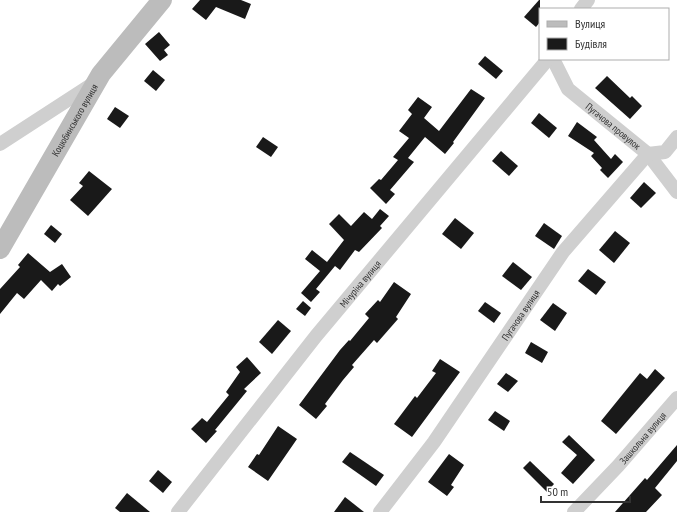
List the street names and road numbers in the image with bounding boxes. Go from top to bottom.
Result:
street label: Коцюбинського вулиця [49,81,100,158]
street label: Пугачова провулок [583,100,644,152]
street label: Мічуріна вулиця [336,257,383,310]
street label: Пугачова вулиця [498,287,542,343]
street label: Зашкольна вулиця [616,409,669,467]

